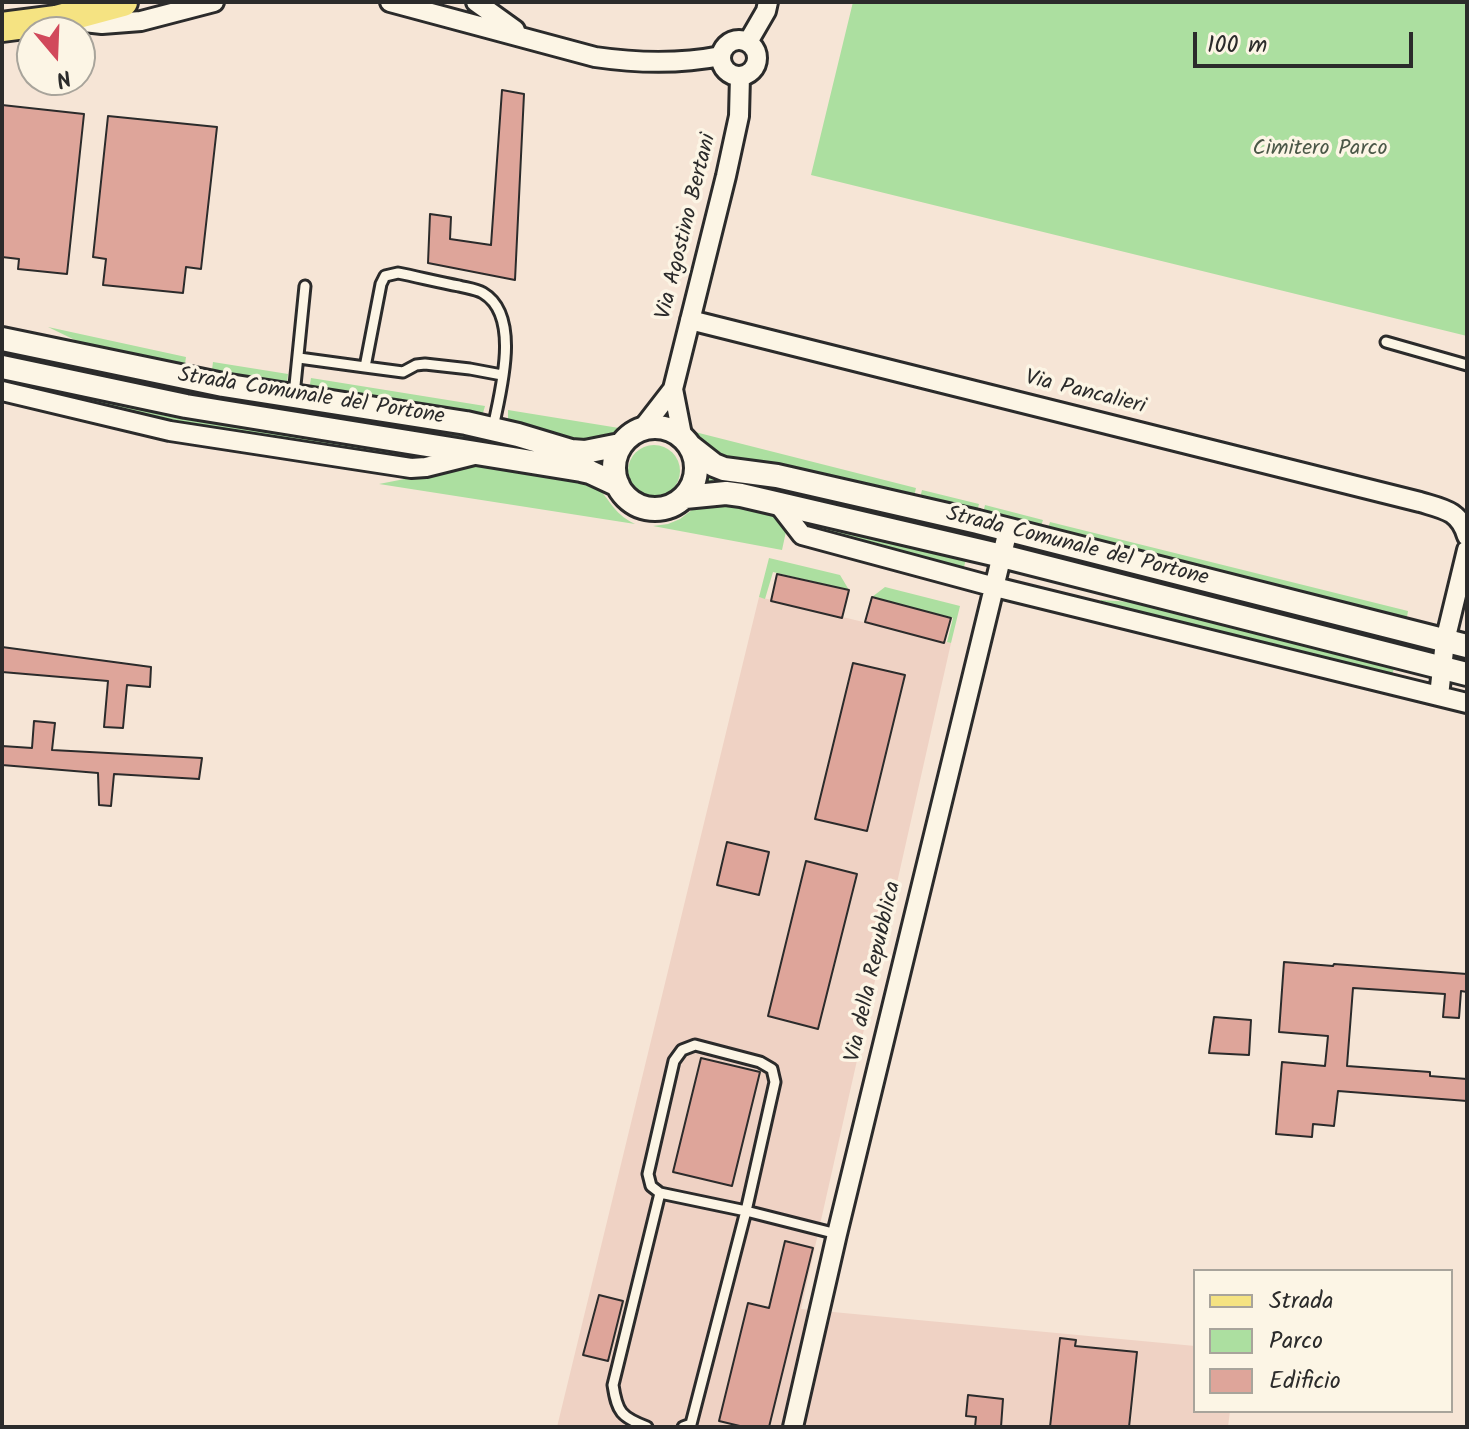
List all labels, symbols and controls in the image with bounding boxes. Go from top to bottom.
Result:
north arrow [16,16,96,96]
scale bar [1197,16,1417,66]
text: 100 m [1207,26,1267,65]
text: N [51,58,76,96]
street label: Via Agostino Bertani [652,131,724,323]
park label: Cimitero Parco [1253,137,1387,163]
street label: Strada Comunale del Portone [176,364,446,432]
street label: Via Pancalieri [1022,366,1148,422]
street label: Strada Comunale del Portone [943,503,1211,593]
street label: Via della Repubblica [841,879,909,1065]
legend [1193,1269,1453,1413]
text: Strada [1269,1282,1333,1321]
text: Parco [1269,1322,1323,1361]
text: Edificio [1269,1362,1341,1401]

